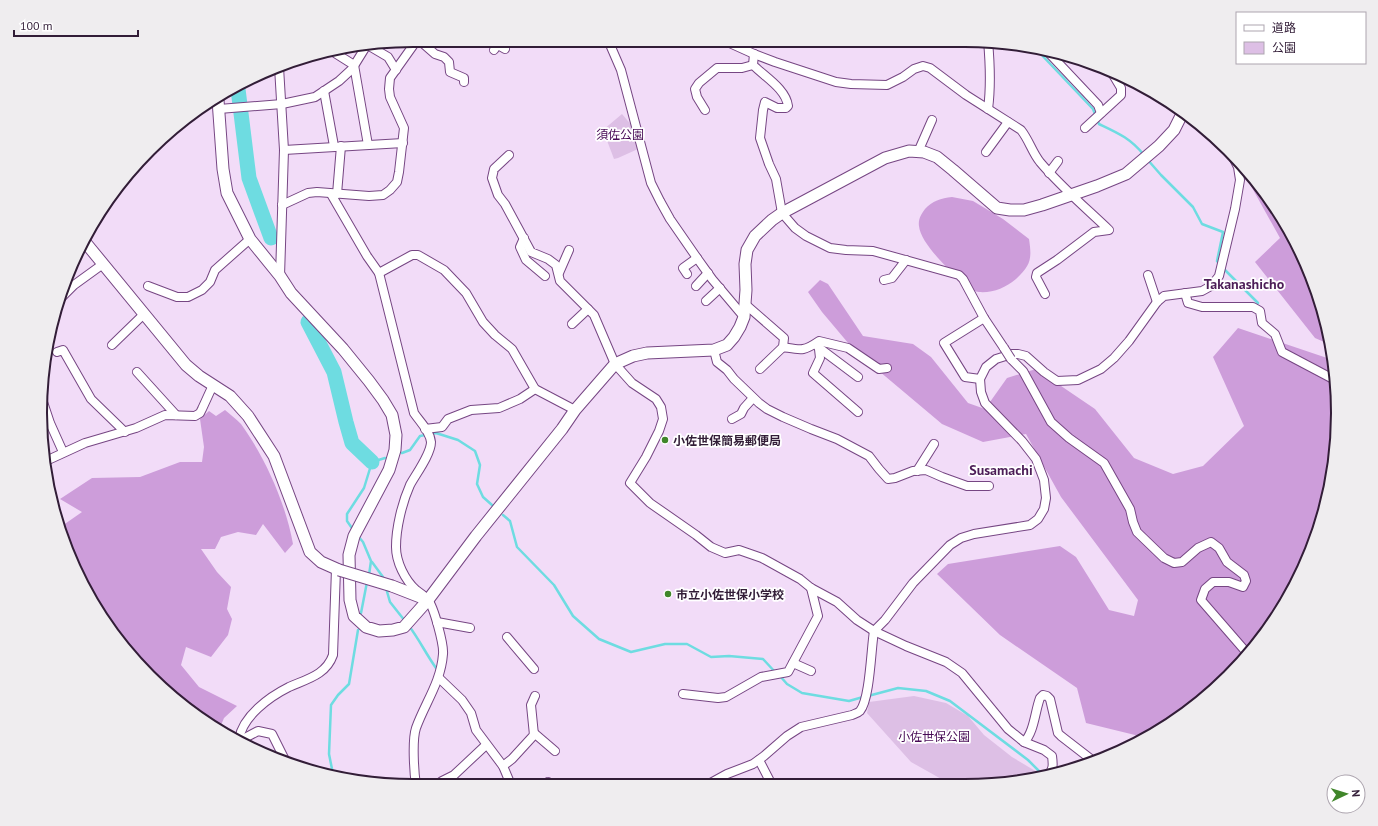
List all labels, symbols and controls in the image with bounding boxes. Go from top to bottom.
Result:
scale bar [14,12,138,38]
legend [1236,12,1366,64]
text: 100 m [20,18,53,33]
text: 道路 [1272,20,1296,35]
text: 公園 [1272,40,1296,55]
park label: 須佐公園 [596,127,644,142]
district label: Takanashicho [1204,275,1285,293]
place label: 小佐世保簡易郵便局 [673,433,781,448]
marker: 小佐世保簡易郵便局 [660,435,670,445]
district label: Susamachi [969,461,1033,479]
place label: 市立小佐世保小学校 [676,587,784,602]
marker: 市立小佐世保小学校 [663,589,673,599]
park label: 小佐世保公園 [898,729,970,744]
north arrow [1326,774,1366,814]
text: N [1349,789,1363,797]

